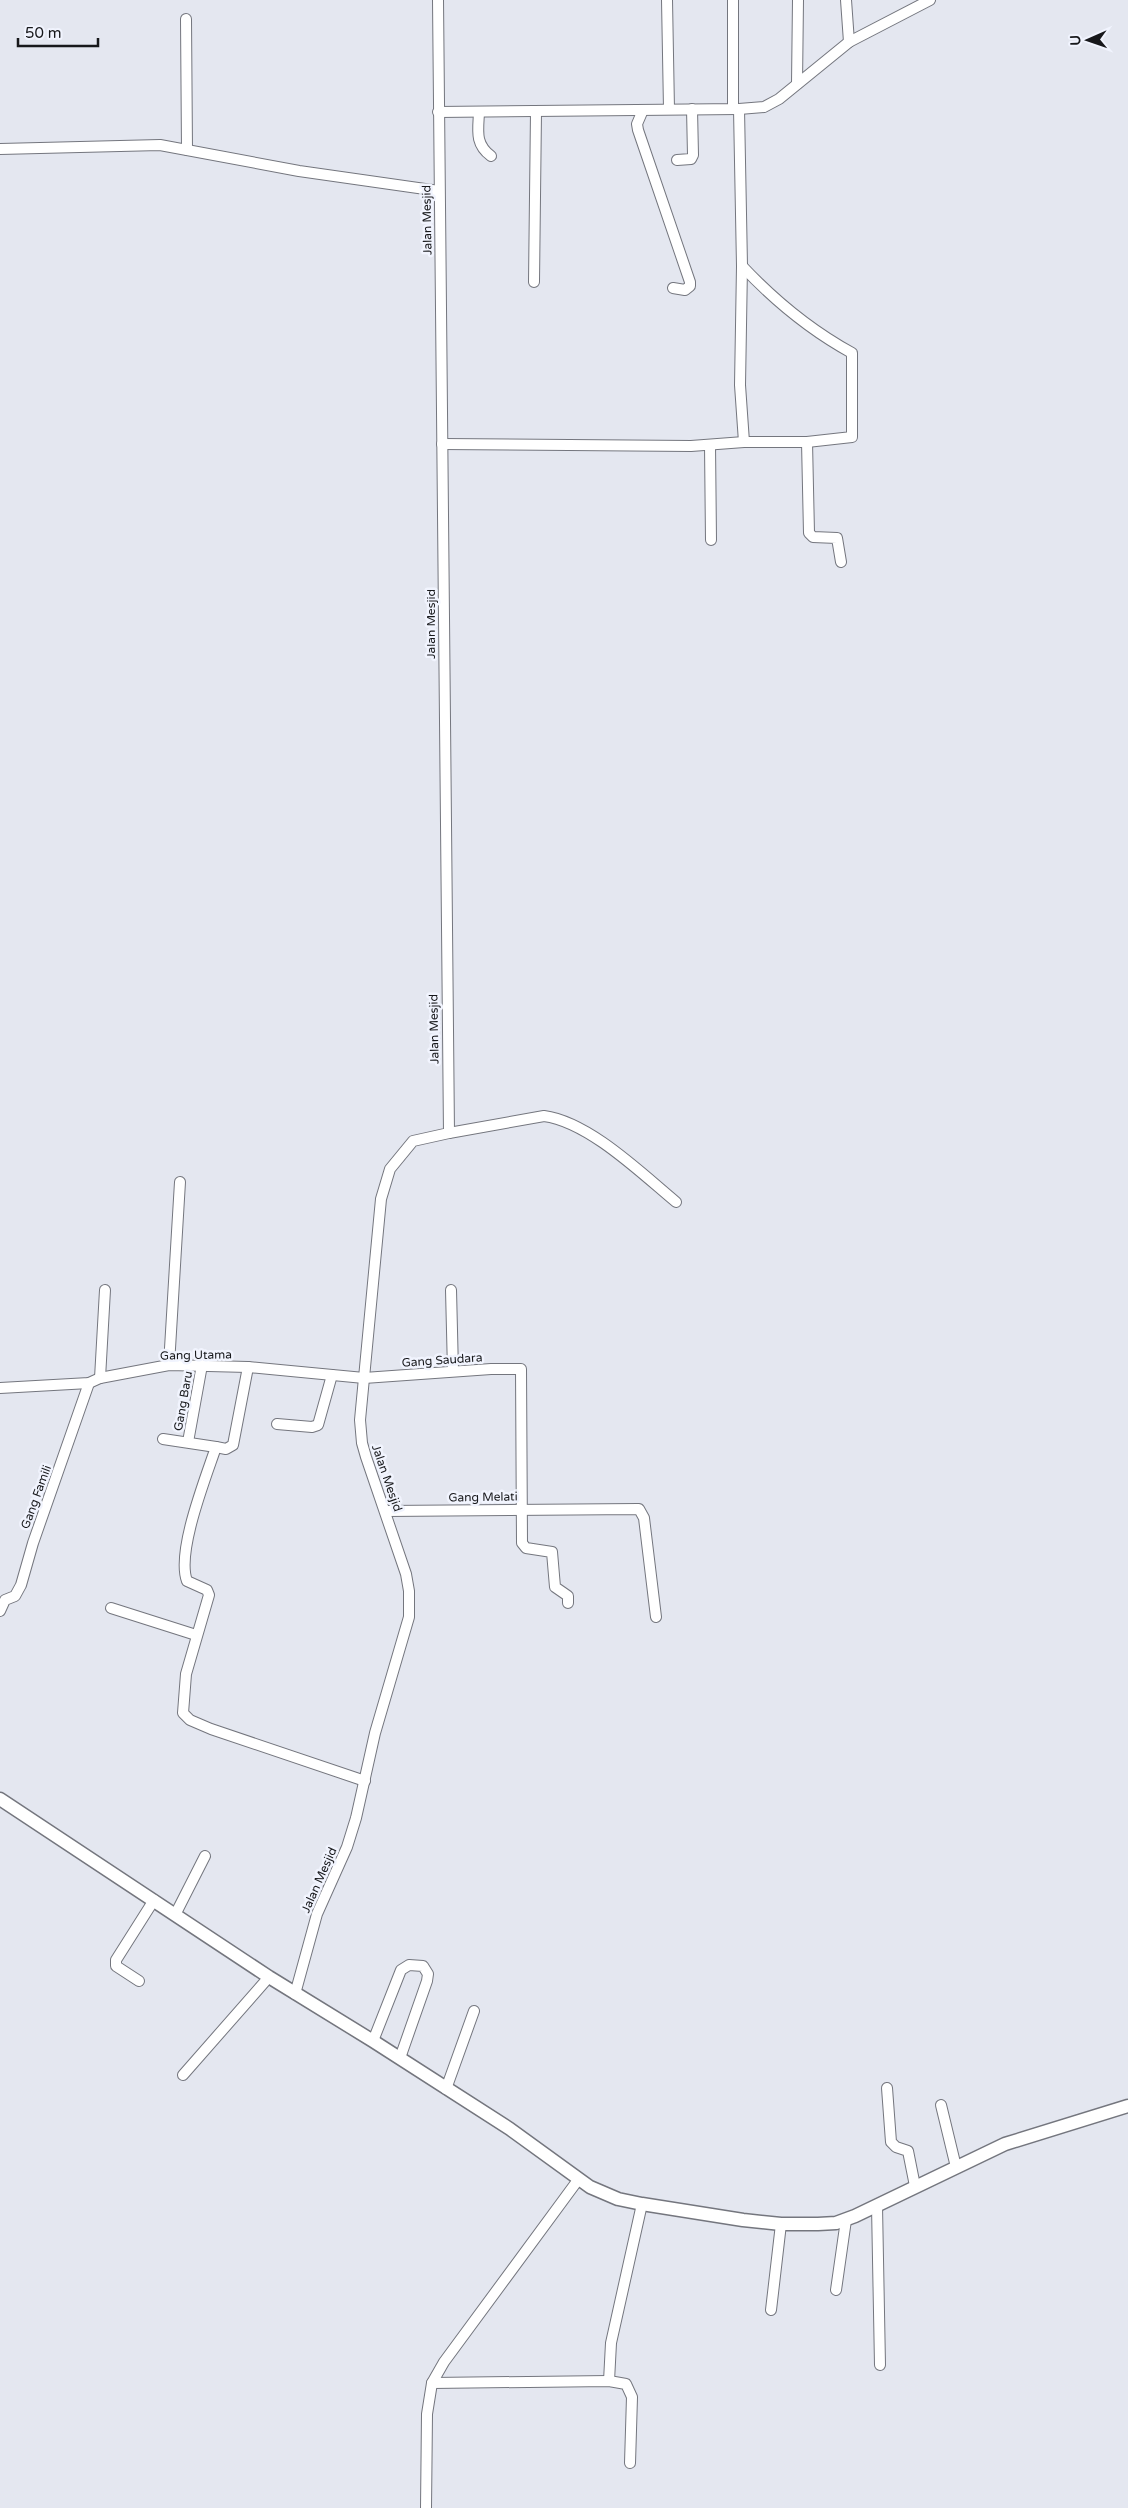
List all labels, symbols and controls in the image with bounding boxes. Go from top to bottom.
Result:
scale bar [18,15,98,47]
north arrow [1063,15,1113,65]
text: 50 m [25,24,62,42]
text: U [1067,35,1084,46]
street label: Jalan Mesjid [419,185,435,255]
street label: Jalan Mesjid [424,589,438,659]
street label: Jalan Mesjid [426,994,442,1064]
street label: Gang Utama [160,1347,232,1363]
street label: Gang Saudara [401,1350,483,1370]
street label: Gang Baru [171,1370,195,1432]
street label: Jalan Mesjid [369,1443,405,1513]
street label: Gang Famili [18,1463,54,1531]
street label: Gang Melati [448,1489,518,1505]
street label: Jalan Mesjid [298,1845,340,1915]

